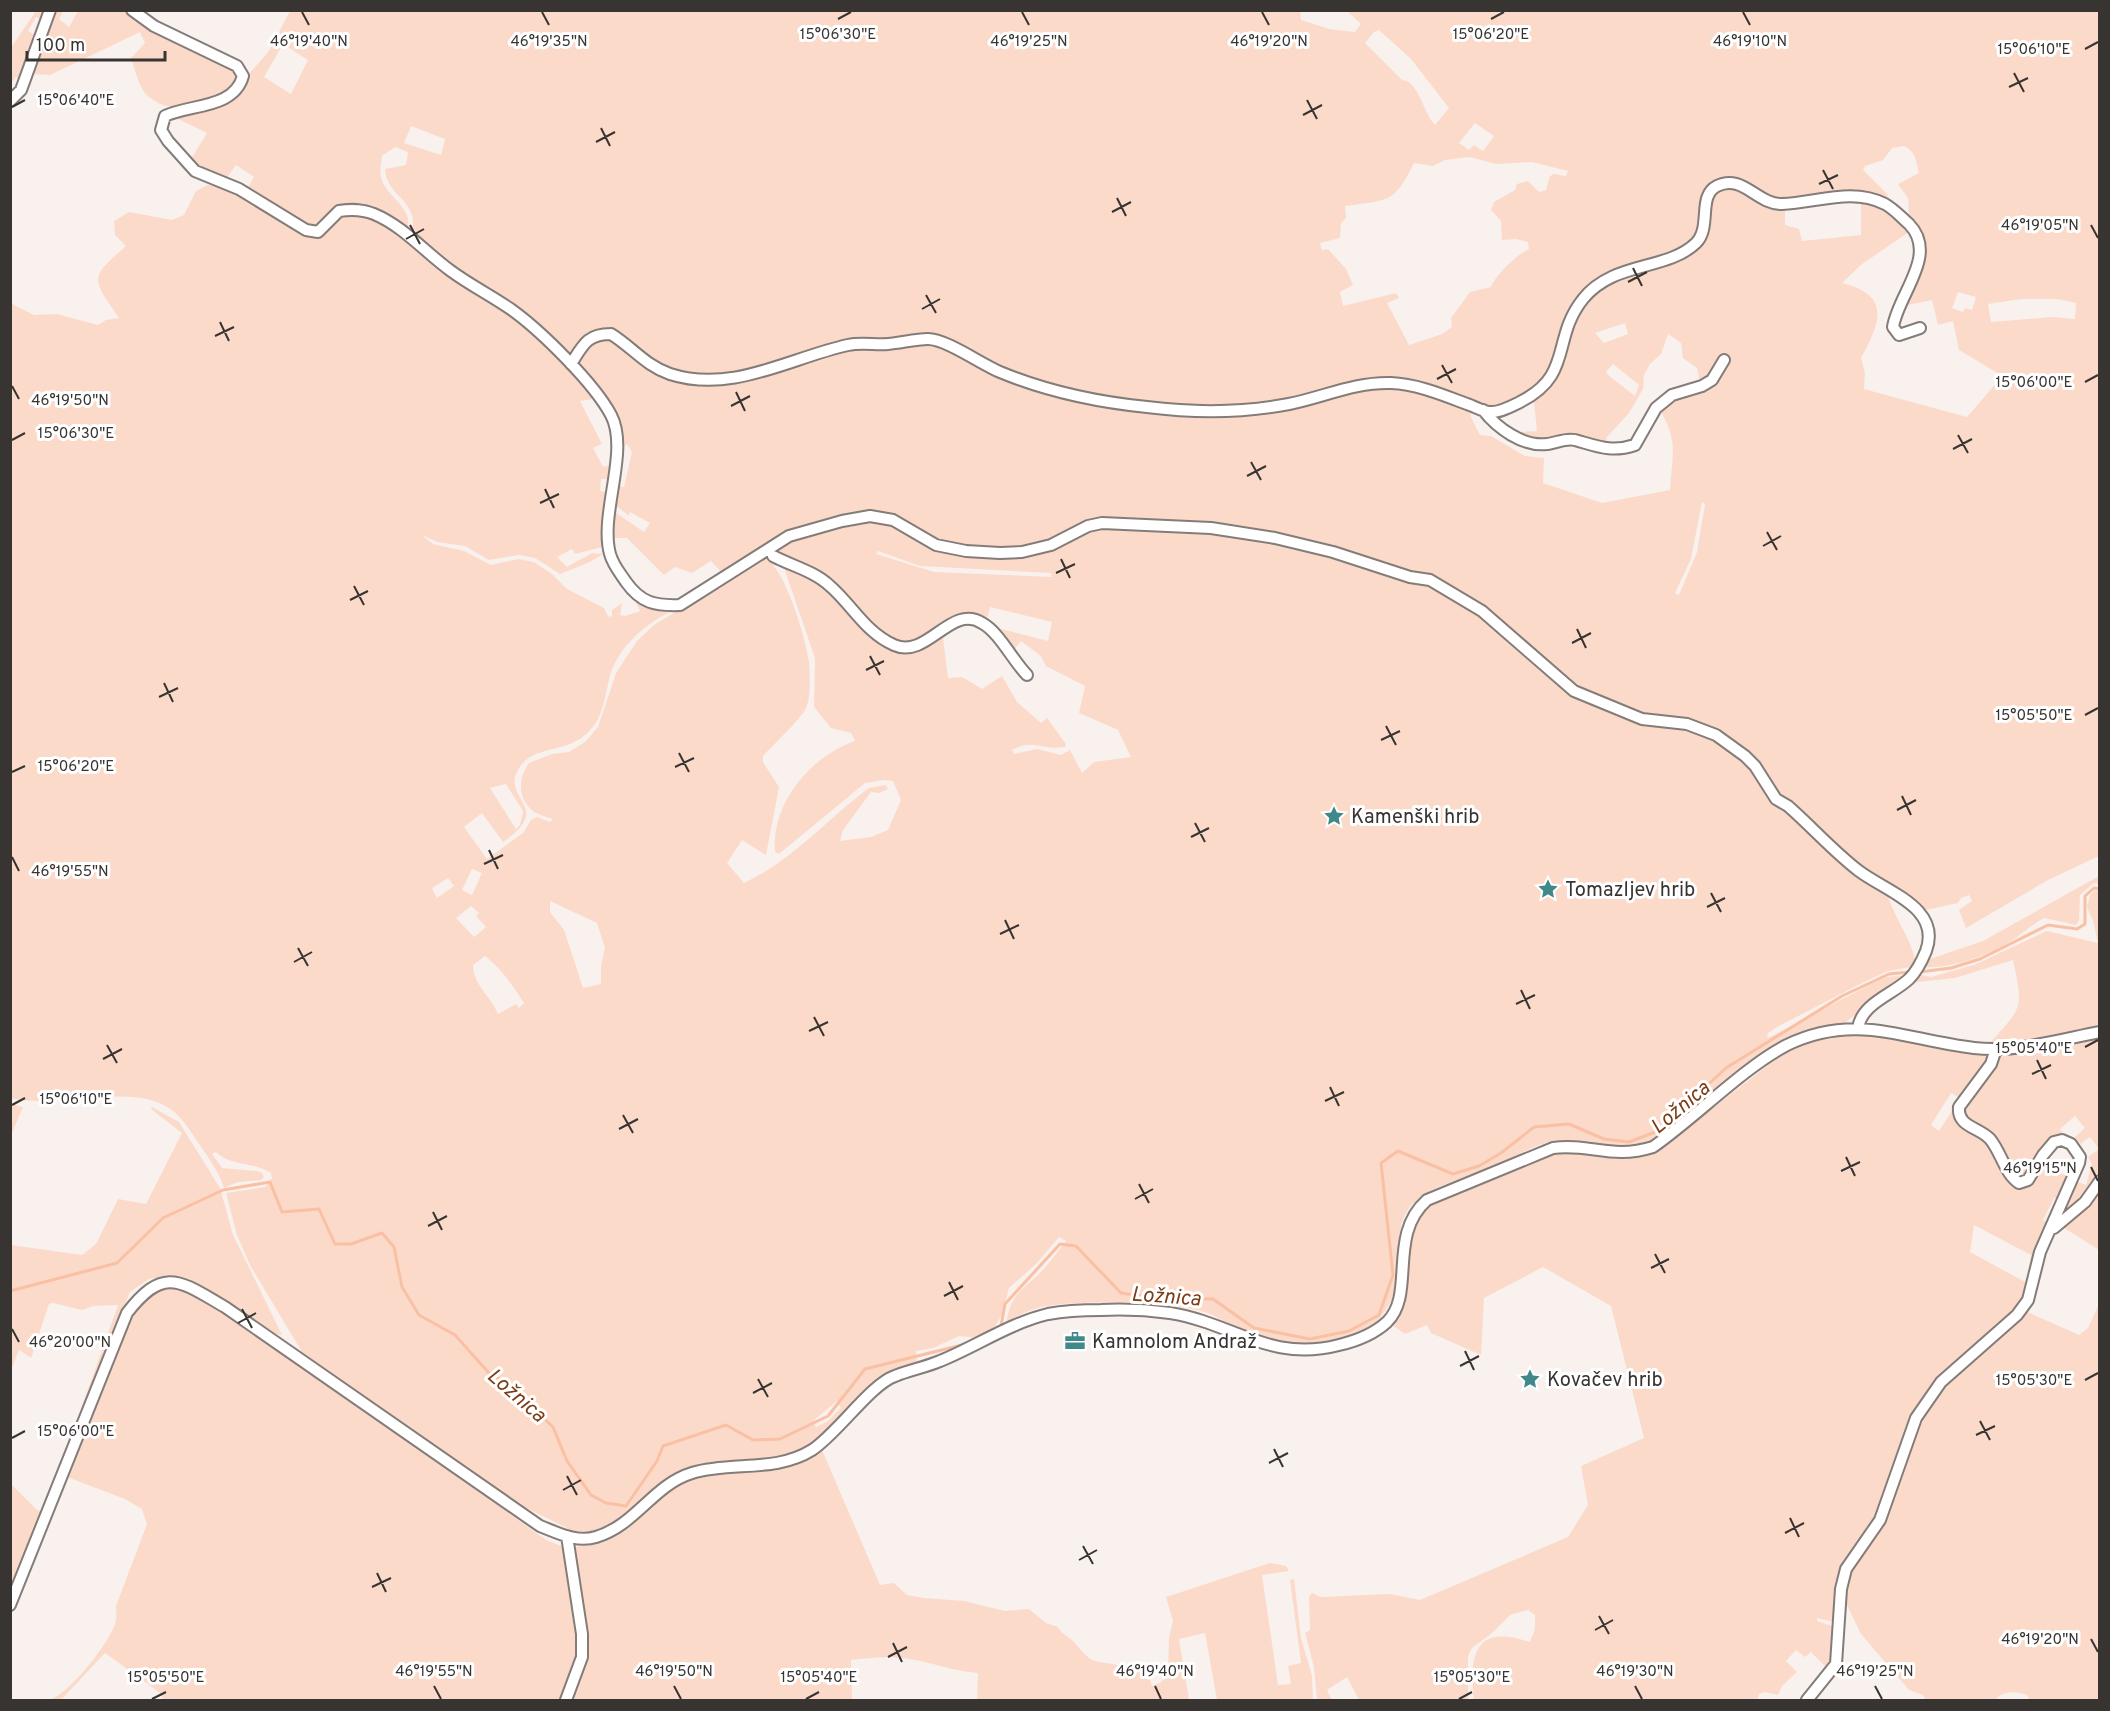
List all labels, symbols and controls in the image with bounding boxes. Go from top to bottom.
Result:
scale bar [27,24,165,62]
text: 15°06'30"E [800,26,876,45]
text: 15°06'20"E [1453,26,1529,45]
text: 46°19'40"N [270,33,348,52]
text: 46°19'35"N [510,33,588,52]
text: 46°19'25"N [990,33,1068,52]
text: 46°19'20"N [1230,33,1308,52]
text: 46°19'10"N [1713,33,1787,52]
text: 100 m [36,35,85,58]
text: 15°06'10"E [1997,41,2071,60]
text: 15°06'40"E [38,92,114,111]
text: 46°19'05"N [2001,217,2079,236]
text: 15°06'00"E [1995,374,2073,393]
text: 46°19'50"N [31,392,109,411]
text: 15°06'30"E [38,425,114,444]
text: 15°05'50"E [1995,707,2073,726]
text: 15°06'20"E [38,758,114,777]
place icon: Kamenški hrib [1322,804,1346,828]
place label: Kamenški hrib [1351,805,1479,831]
text: 46°19'55"N [31,863,109,882]
place icon: Tomazljev hrib [1536,877,1560,901]
place label: Tomazljev hrib [1565,878,1695,904]
text: 15°05'40"E [1995,1040,2073,1059]
water label: Ložnica [1646,1075,1716,1141]
text: 15°06'10"E [39,1091,113,1110]
text: 46°19'15"N [2003,1160,2077,1179]
water label: Ložnica [1130,1282,1202,1313]
office icon: Kamnolom Andraž [1063,1329,1087,1353]
place label: Kamnolom Andraž [1092,1330,1257,1356]
text: 46°20'00"N [29,1334,111,1353]
water label: Ložnica [481,1363,551,1429]
place icon: Kovačev hrib [1518,1367,1542,1391]
place label: Kovačev hrib [1547,1368,1663,1394]
text: 15°05'30"E [1996,1372,2072,1391]
text: 15°06'00"E [37,1423,115,1442]
text: 46°19'20"N [2001,1631,2079,1650]
text: 46°19'55"N [395,1663,473,1682]
text: 46°19'50"N [635,1663,713,1682]
text: 46°19'40"N [1116,1663,1194,1682]
text: 46°19'30"N [1596,1663,1674,1682]
text: 46°19'25"N [1836,1663,1914,1682]
text: 15°05'50"E [127,1669,205,1688]
text: 15°05'40"E [780,1669,858,1688]
text: 15°05'30"E [1434,1669,1510,1688]

